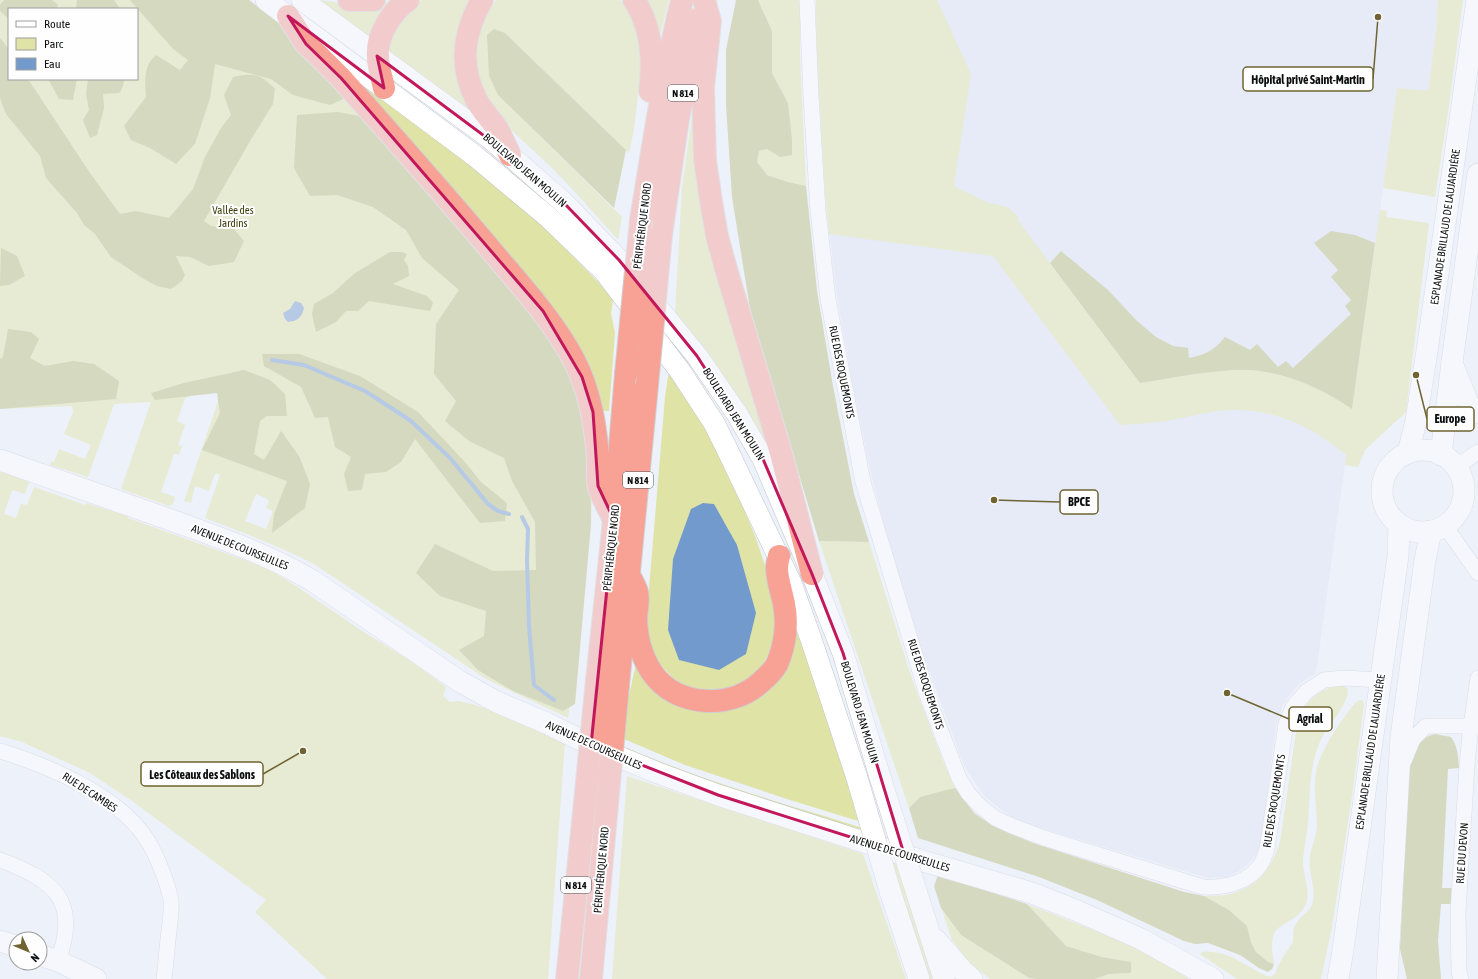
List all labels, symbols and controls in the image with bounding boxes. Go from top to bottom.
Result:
legend [8,8,138,80]
text: Route [44,17,70,31]
text: Parc [44,37,64,51]
text: Eau [44,57,61,71]
callout: Hôpital privé Saint-Martin [1243,67,1373,91]
text: Hôpital privé Saint-Martin [1251,73,1365,87]
road number: N 814 [668,85,698,101]
street label: BOULEVARD JEAN MOULIN [481,131,569,209]
street label: ESPLANADE BRILLAUD DE LAUJARDIÈRE [1428,148,1462,306]
street label: PÉRIPHÉRIQUE NORD [631,182,653,270]
park label: Vallée des Jardins [212,204,254,229]
street label: RUE DES ROQUEMONTS [827,325,857,420]
street label: BOULEVARD JEAN MOULIN [701,366,767,462]
callout: Europe [1427,407,1474,431]
text: Europe [1434,412,1466,426]
road number: N 814 [623,472,653,488]
callout: BPCE [1060,490,1098,514]
text: BPCE [1068,495,1090,509]
street label: PÉRIPHÉRIQUE NORD [600,504,622,592]
street label: AVENUE DE COURSEULLES [190,522,291,572]
street label: RUE DES ROQUEMONTS [906,637,946,731]
street label: BOULEVARD JEAN MOULIN [839,659,881,765]
street label: ESPLANADE BRILLAUD DE LAUJARDIÈRE [1353,673,1387,831]
callout: Agrial [1289,707,1332,731]
text: Agrial [1296,712,1324,726]
street label: AVENUE DE COURSEULLES [544,718,644,772]
street label: RUE DES ROQUEMONTS [1261,753,1287,849]
callout: Les Côteaux des Sablons [141,762,263,786]
text: Les Côteaux des Sablons [149,768,256,782]
street label: RUE DE CAMBES [60,770,120,814]
street label: RUE DU DEVON [1454,822,1470,884]
street label: PÉRIPHÉRIQUE NORD [591,826,611,914]
street label: AVENUE DE COURSEULLES [849,832,952,874]
road number: N 814 [561,877,591,893]
north arrow [8,931,48,971]
text: N [29,951,42,964]

